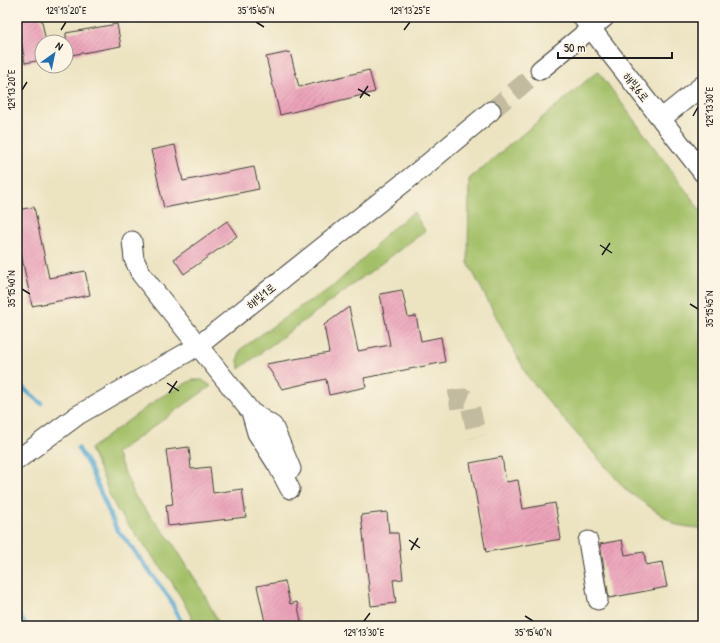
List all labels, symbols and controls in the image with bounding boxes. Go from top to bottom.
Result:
text: 129°13'20"E [46,4,87,17]
text: 35°15'45"N [238,4,274,17]
text: 129°13'25"E [390,4,431,17]
north arrow [34,34,74,74]
scale bar [558,34,672,60]
text: N [53,38,66,53]
text: 50 m [564,39,585,56]
street label: 해빛6로 [619,68,653,105]
text: 129°13'20"E [5,69,18,110]
text: 129°13'30"E [703,86,716,127]
text: 35°15'40"N [5,270,18,308]
street label: 해빛1로 [242,279,279,313]
text: 35°15'45"N [703,291,716,327]
text: 129°13'30"E [344,626,385,639]
text: 35°15'40"N [514,626,552,639]

